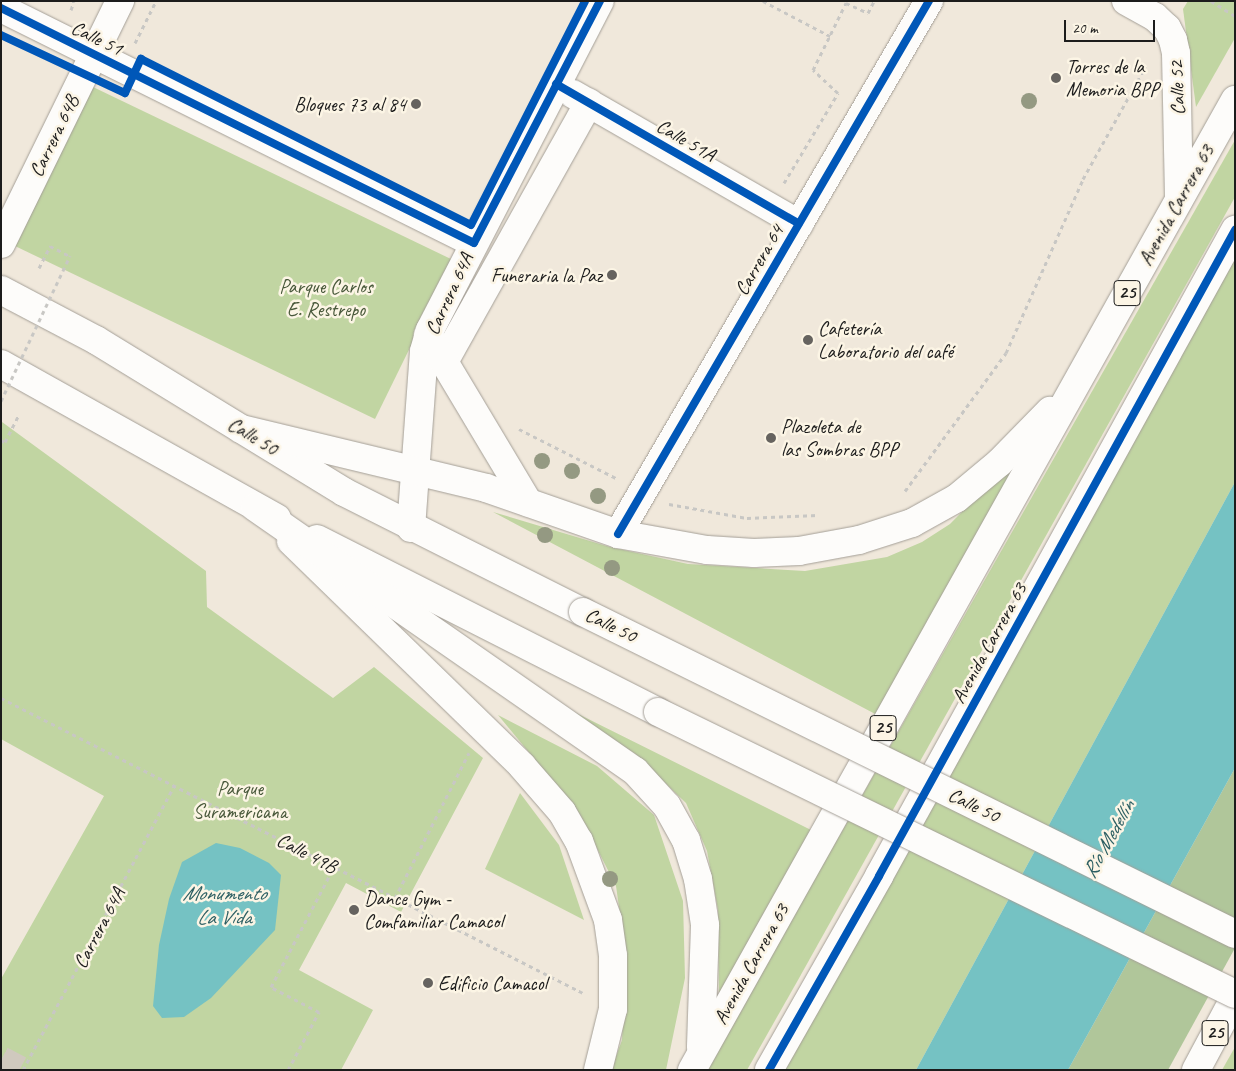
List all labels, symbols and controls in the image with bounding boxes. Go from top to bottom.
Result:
scale bar [1066,10,1157,42]
street label: Calle 51 [67,15,127,61]
text: 20 m [1072,19,1098,38]
place label: Torres de la Memoria BPP [1066,54,1159,101]
street label: Calle 52 [1164,60,1190,116]
marker: Torres de la Memoria BPP [1050,72,1062,84]
street label: Carrera 64B [24,91,84,181]
place label: Bloques 73 al 84 [294,92,406,116]
marker: Bloques 73 al 84 [410,98,422,110]
street label: Calle 51A [652,114,720,166]
street label: Avenida Carrera 63 [1133,141,1219,269]
street label: Carrera 64 [729,221,789,299]
street label: Carrera 64A [420,249,478,339]
place label: Funeraria la Paz [491,263,602,287]
marker: Funeraria la Paz [606,269,618,281]
park label: Parque Carlos E. Restrepo [279,274,373,321]
road number: 25 [1113,276,1141,310]
place label: Cafetería Laboratorio del café [818,316,954,363]
marker: Cafetería Laboratorio del café [802,334,814,346]
street label: Calle 50 [224,412,282,460]
place label: Plazoleta de las Sombras BPP [781,414,897,461]
marker: Plazoleta de las Sombras BPP [765,432,777,444]
street label: Avenida Carrera 63 [946,579,1032,707]
street label: Calle 50 [581,602,641,648]
road number: 25 [869,711,897,744]
park label: Parque Suramericana [193,776,287,823]
street label: Calle 50 [944,782,1004,828]
water label: Río Medellín [1076,796,1140,882]
street label: Calle 49B [273,828,341,878]
water label: Monumento La Vida [182,880,266,930]
street label: Carrera 64A [68,884,130,972]
place label: Dance Gym - Comfamiliar Camacol [364,886,503,933]
street label: Avenida Carrera 63 [708,900,794,1028]
marker: Dance Gym - Comfamiliar Camacol [348,904,360,916]
place label: Edificio Camacol [438,971,547,995]
marker: Edificio Camacol [422,977,434,989]
road number: 25 [1201,1016,1229,1050]

